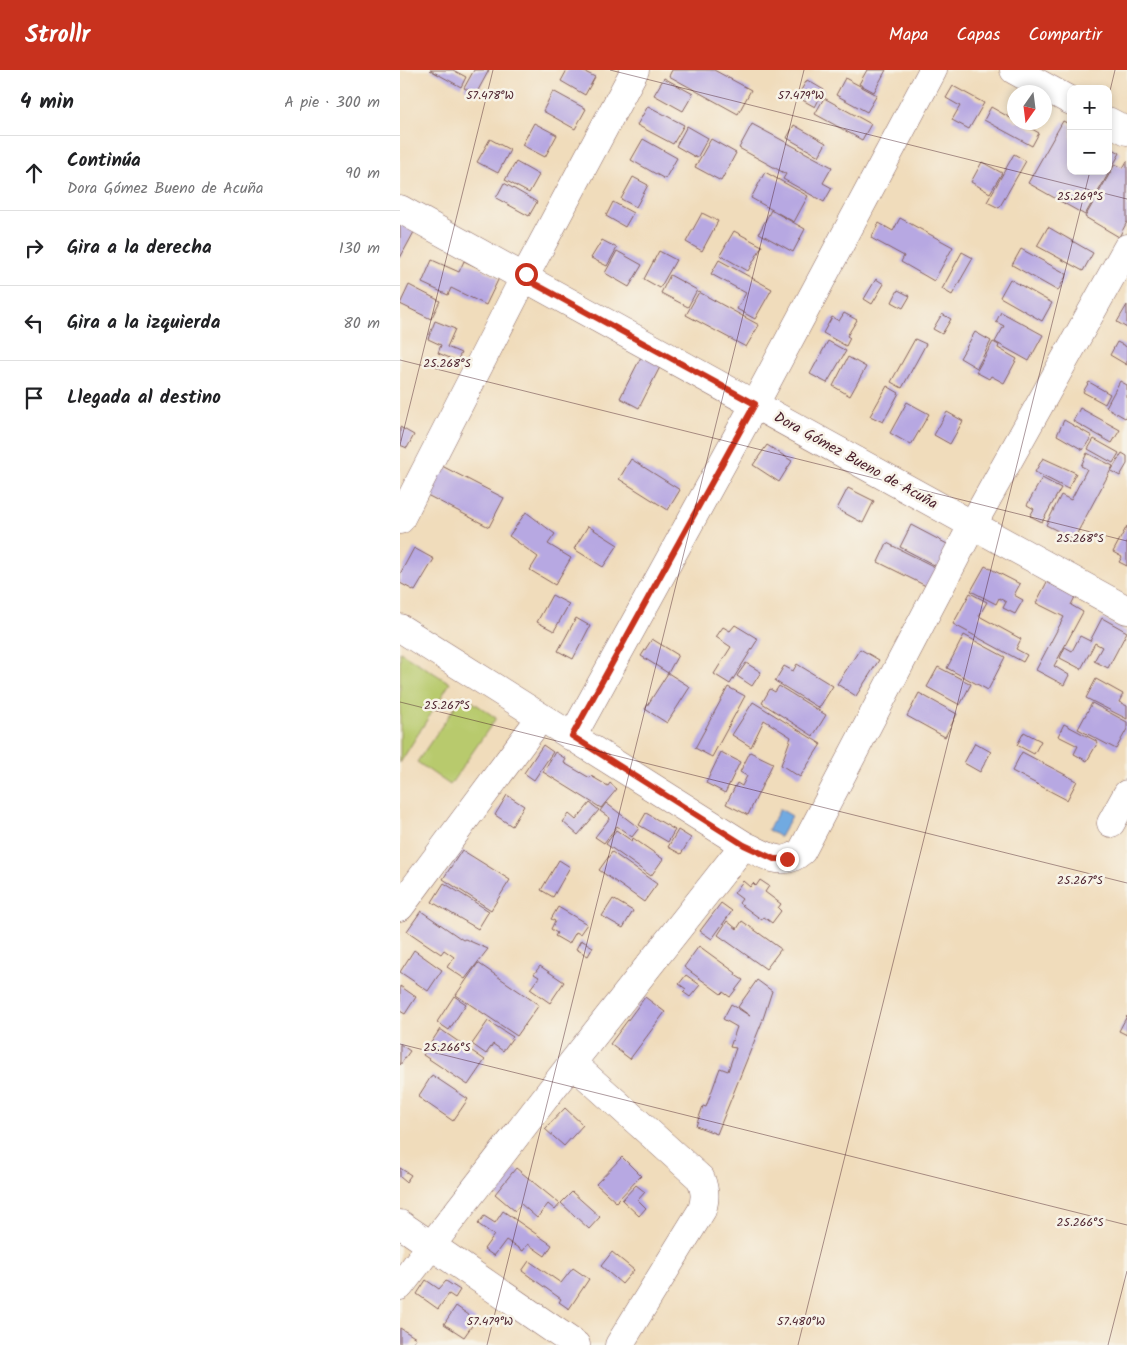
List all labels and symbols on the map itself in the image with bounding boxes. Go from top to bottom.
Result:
north arrow [1007,85,1052,130]
text: 57.478°W [466,86,514,105]
text: 57.479°W [778,86,824,105]
text: 25.269°S [1057,187,1104,206]
route start [515,263,538,286]
text: 25.268°S [423,354,471,373]
street label: Dora Gómez Bueno de Acuña [769,406,942,516]
text: 25.268°S [1056,529,1104,548]
text: 25.267°S [424,696,471,715]
route end [776,848,799,871]
text: 25.267°S [1057,871,1104,890]
text: 25.266°S [423,1038,471,1057]
text: 25.266°S [1056,1213,1104,1232]
text: 57.479°W [467,1312,513,1331]
text: 57.480°W [777,1312,825,1331]

